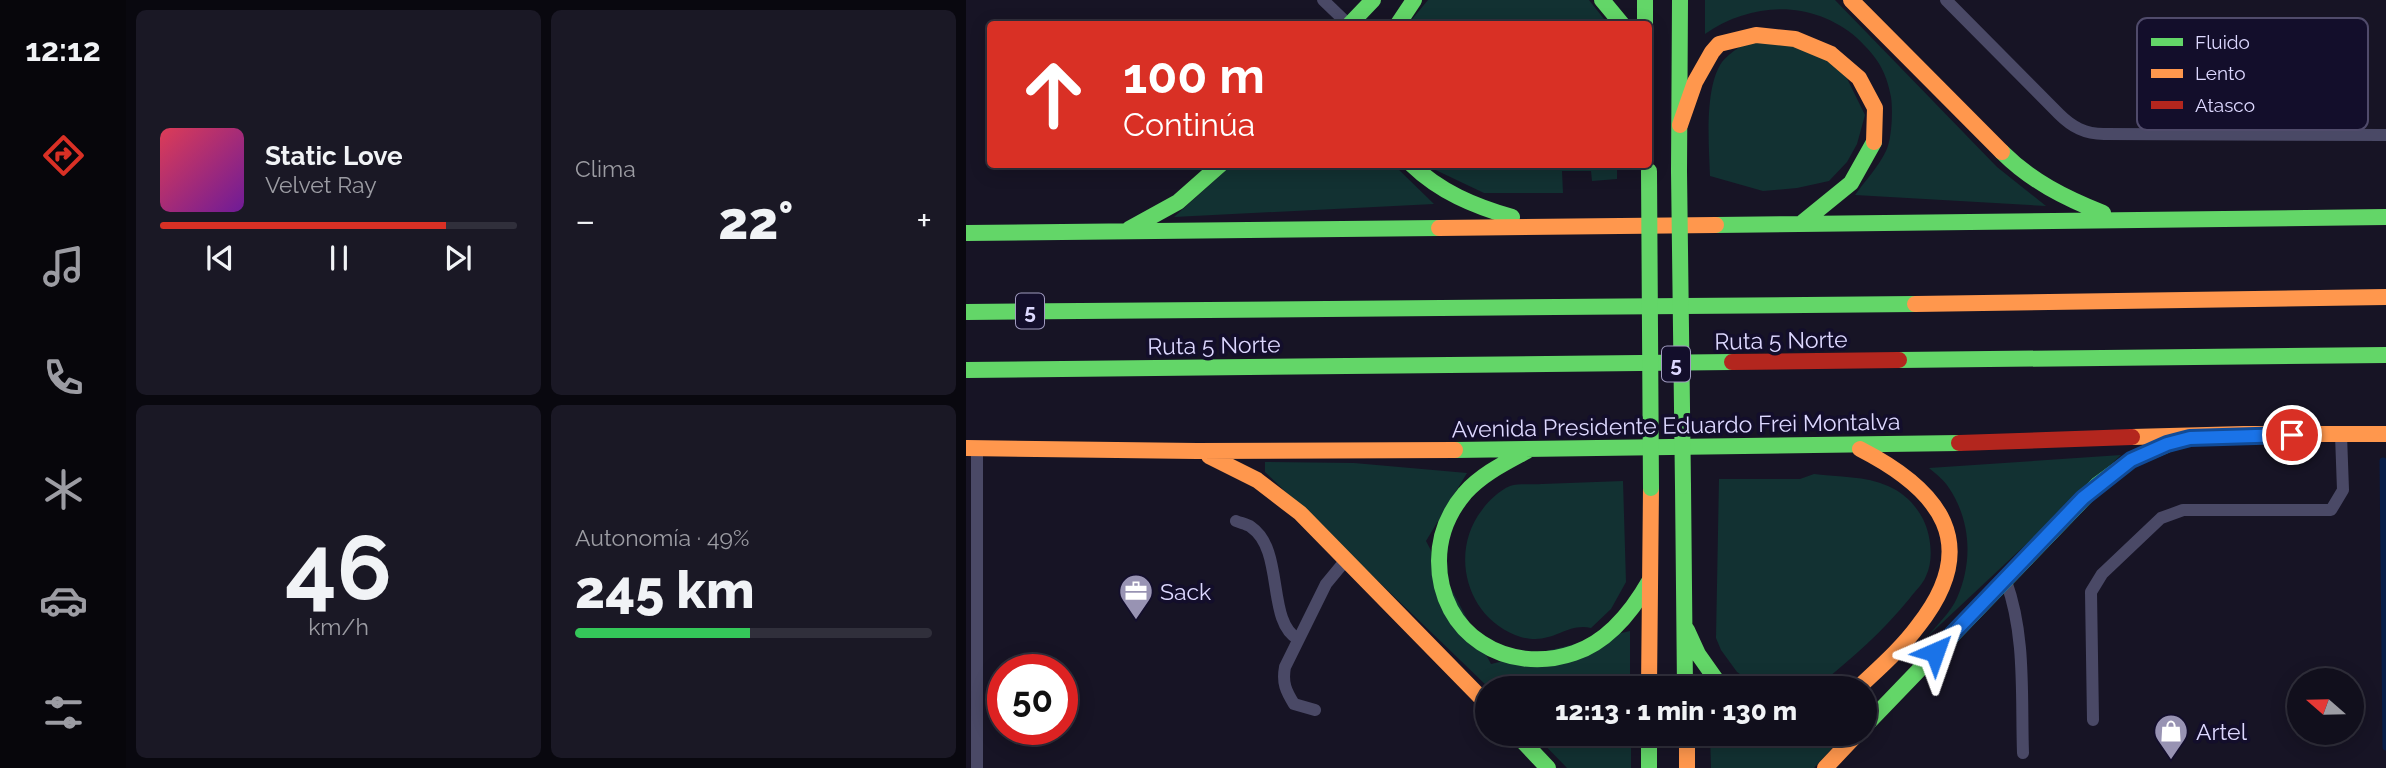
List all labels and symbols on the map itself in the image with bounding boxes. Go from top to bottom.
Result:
legend [2137,18,2368,130]
text: Fluido [2195,31,2250,53]
text: Lento [2195,62,2246,84]
text: Atasco [2195,94,2255,116]
road number: 5 [1016,294,1044,328]
street label: Ruta 5 Norte [1714,325,1848,355]
street label: Ruta 5 Norte [1147,330,1281,360]
road number: 5 [1662,346,1690,382]
pin [2262,405,2322,465]
street label: Avenida Presidente Eduardo Frei Montalva [1451,408,1901,442]
office icon: Sack [1117,572,1155,621]
place label: Sack [1160,578,1211,605]
position arrow [1898,615,1972,689]
speed limit sign: 50 [987,654,1078,745]
north arrow [2287,668,2364,746]
shop icon: Artel [2152,712,2190,761]
place label: Artel [2196,718,2248,745]

